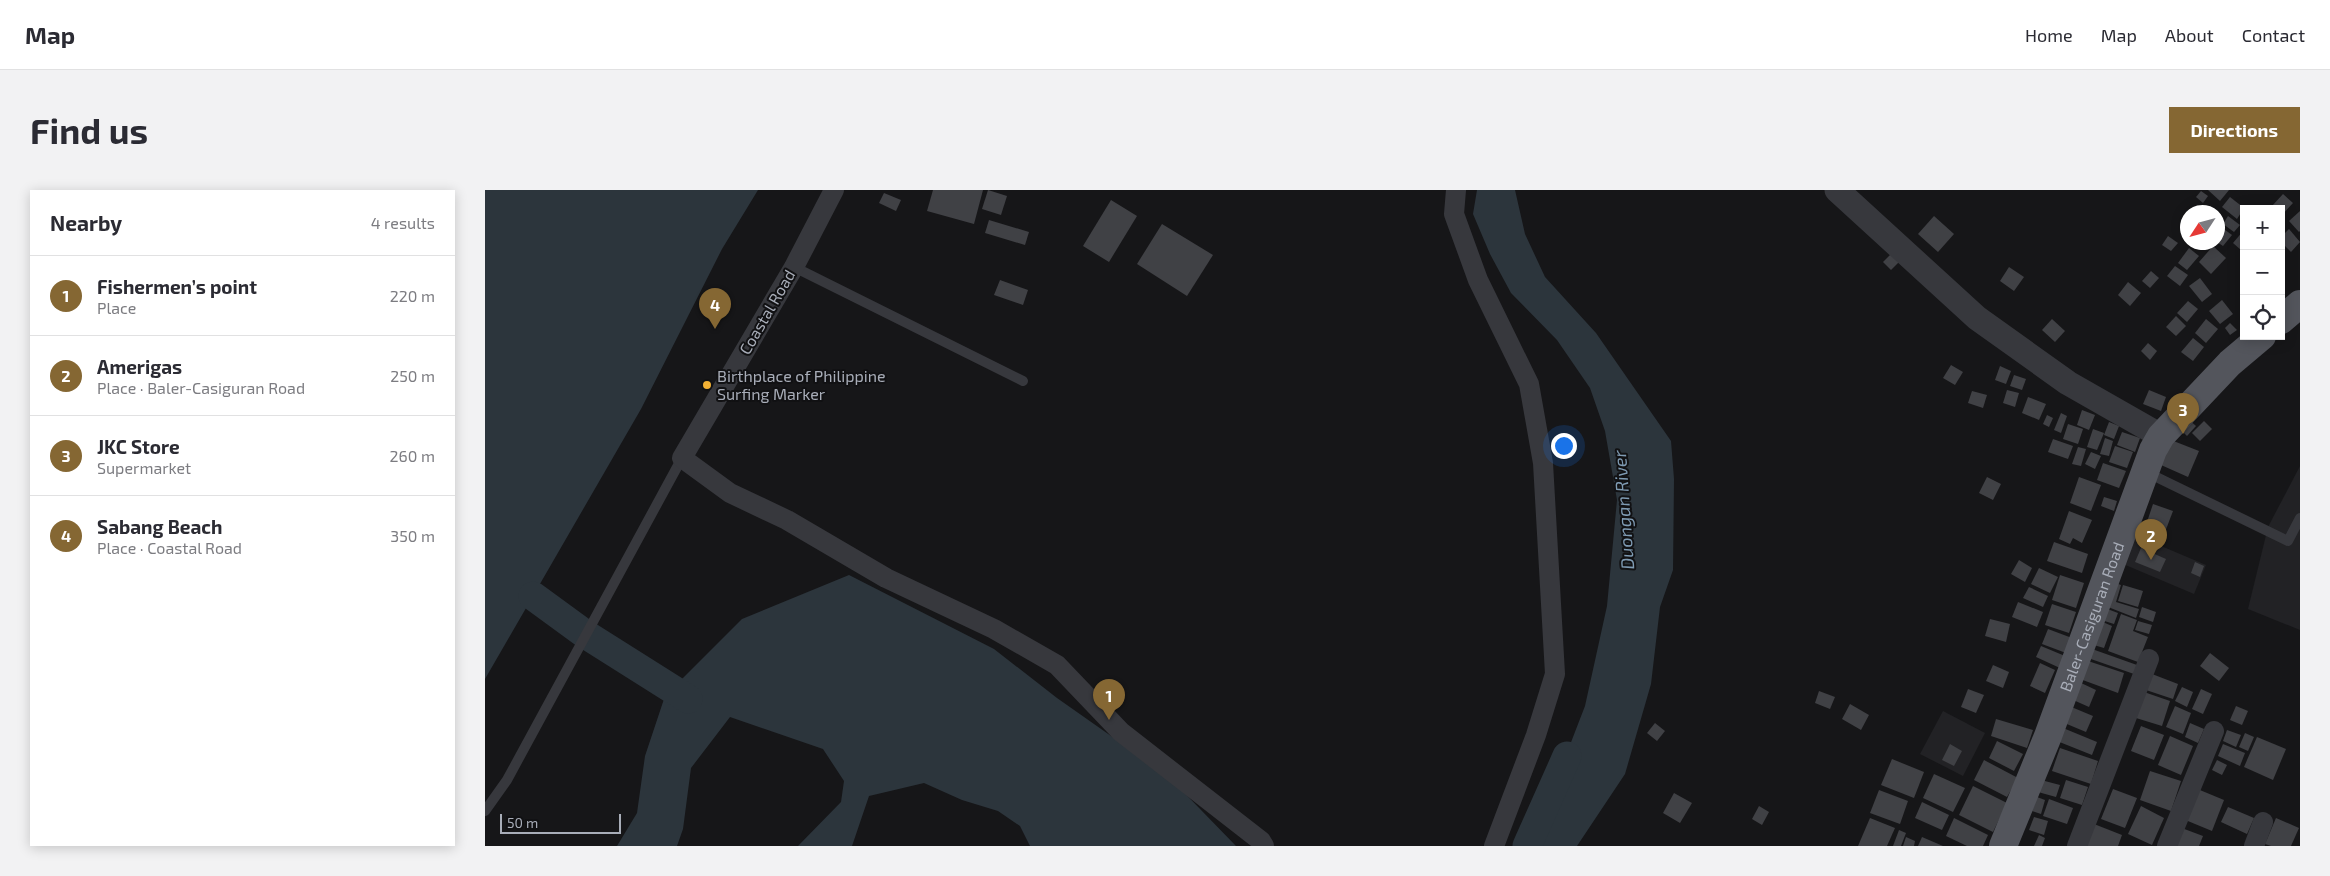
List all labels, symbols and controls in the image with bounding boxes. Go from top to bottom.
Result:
text: Map [25,20,75,49]
text: Home [2025,24,2073,46]
text: Map [2101,24,2137,46]
text: About [2165,24,2214,46]
text: Contact [2242,24,2305,46]
button: Directions [2169,107,2300,153]
text: Find us [30,109,148,151]
north arrow [2180,205,2225,250]
map controls [2240,205,2285,340]
button: + [2240,205,2285,250]
text: Nearby [50,210,122,235]
text: 4 results [371,213,435,232]
button: − [2240,250,2285,295]
street label: Coastal Road [735,266,798,358]
text: Fishermen’s point [97,275,257,298]
text: 1 [63,286,69,305]
text: 220 m [390,286,435,305]
pin: 4 [699,288,731,329]
button: locate [2240,295,2285,340]
text: Place [97,298,136,317]
text: Amerigas [97,355,182,378]
text: 2 [61,366,71,385]
text: 250 m [390,366,435,385]
place label: Birthplace of Philippine Surfing Marker [717,366,886,403]
text: Place · Baler-Casiguran Road [97,378,305,397]
marker: Birthplace of Philippine Surfing Marker [701,379,713,391]
pin: 3 [2167,393,2199,434]
your location [1551,433,1577,459]
text: JKC Store [97,435,180,458]
text: 3 [61,446,71,465]
text: 260 m [390,446,435,465]
water label: Duongan River [1608,449,1638,571]
text: Supermarket [97,458,191,477]
text: Sabang Beach [97,515,222,538]
pin: 2 [2135,519,2167,560]
text: 4 [61,526,71,545]
text: 350 m [390,526,435,545]
text: Place · Coastal Road [97,538,242,557]
street label: Baler-Casiguran Road [2055,539,2127,694]
pin: 1 [1093,679,1125,720]
scale bar [500,811,621,834]
text: 50 m [507,814,538,831]

